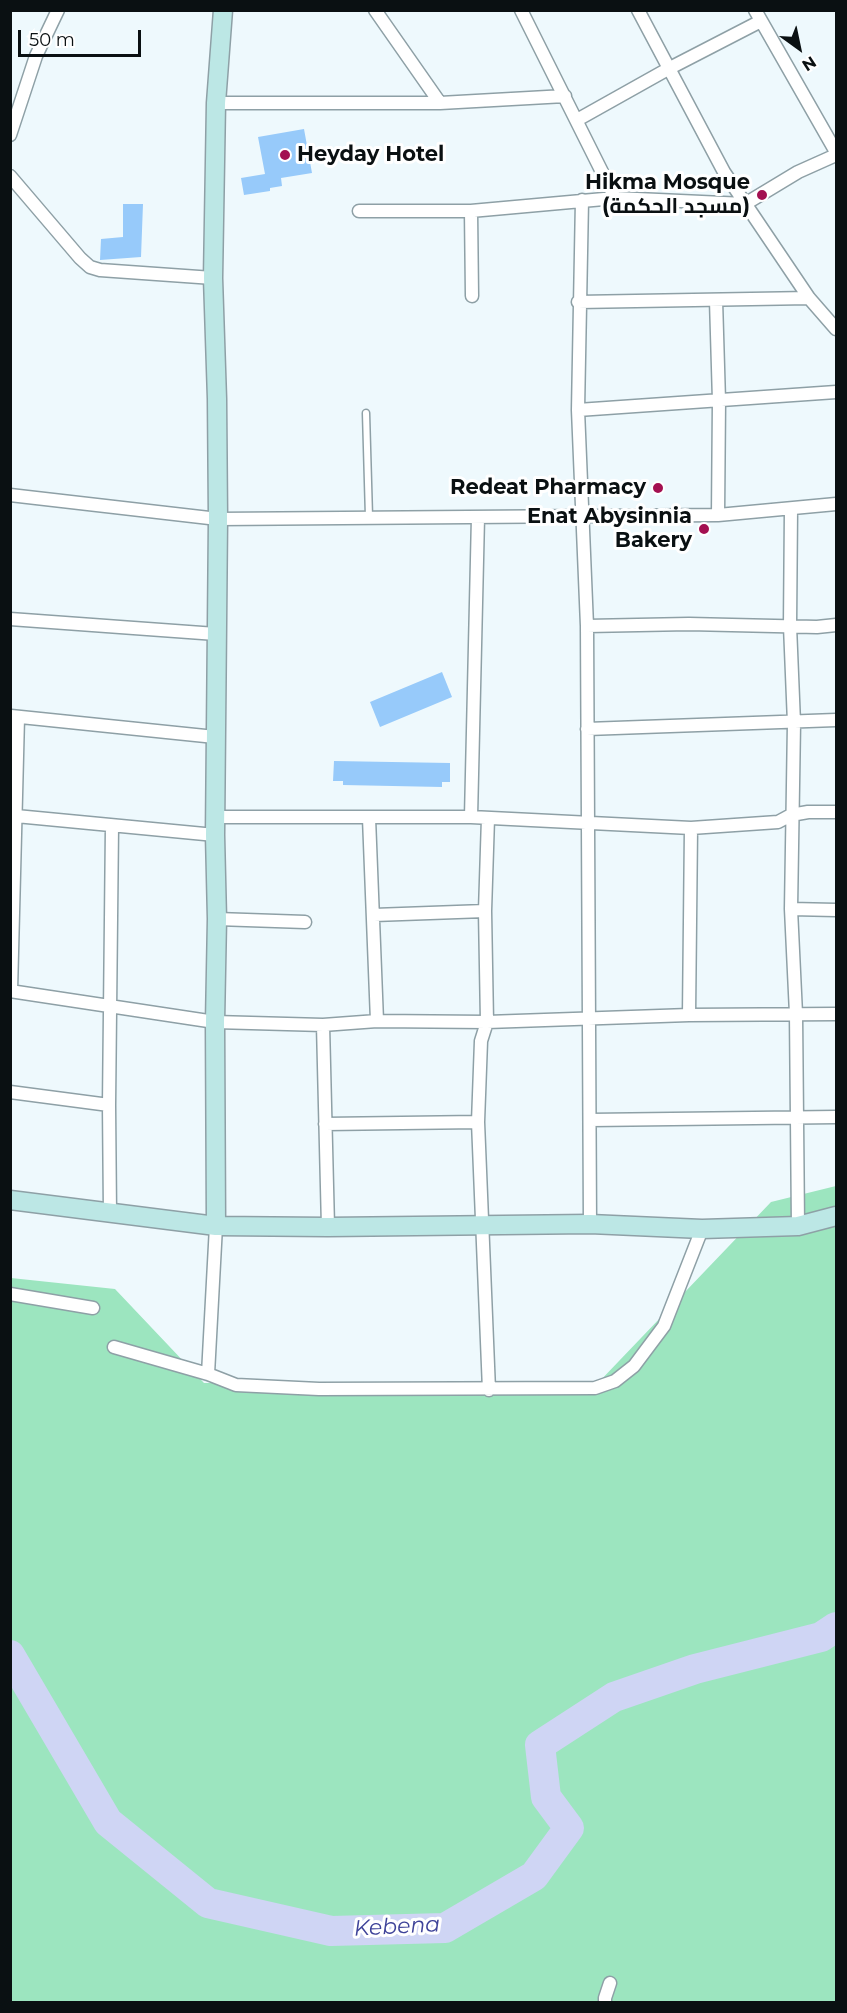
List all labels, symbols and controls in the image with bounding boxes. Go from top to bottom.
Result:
scale bar [21,18,144,56]
north arrow [769,18,829,78]
text: 50 m [29,29,75,51]
text: N [798,52,820,75]
place label: Heyday Hotel [297,142,444,168]
marker: Heyday Hotel [278,148,292,162]
place label: Hikma Mosque (مسجد الحكمة) [585,170,750,220]
marker: Hikma Mosque (مسجد الحكمة) [755,188,769,202]
place label: Redeat Pharmacy [450,475,646,501]
marker: Redeat Pharmacy [651,481,665,495]
place label: Enat Abysinnia Bakery [527,504,692,554]
marker: Enat Abysinnia Bakery [697,522,711,536]
water label: Kebena [353,1912,441,1942]

